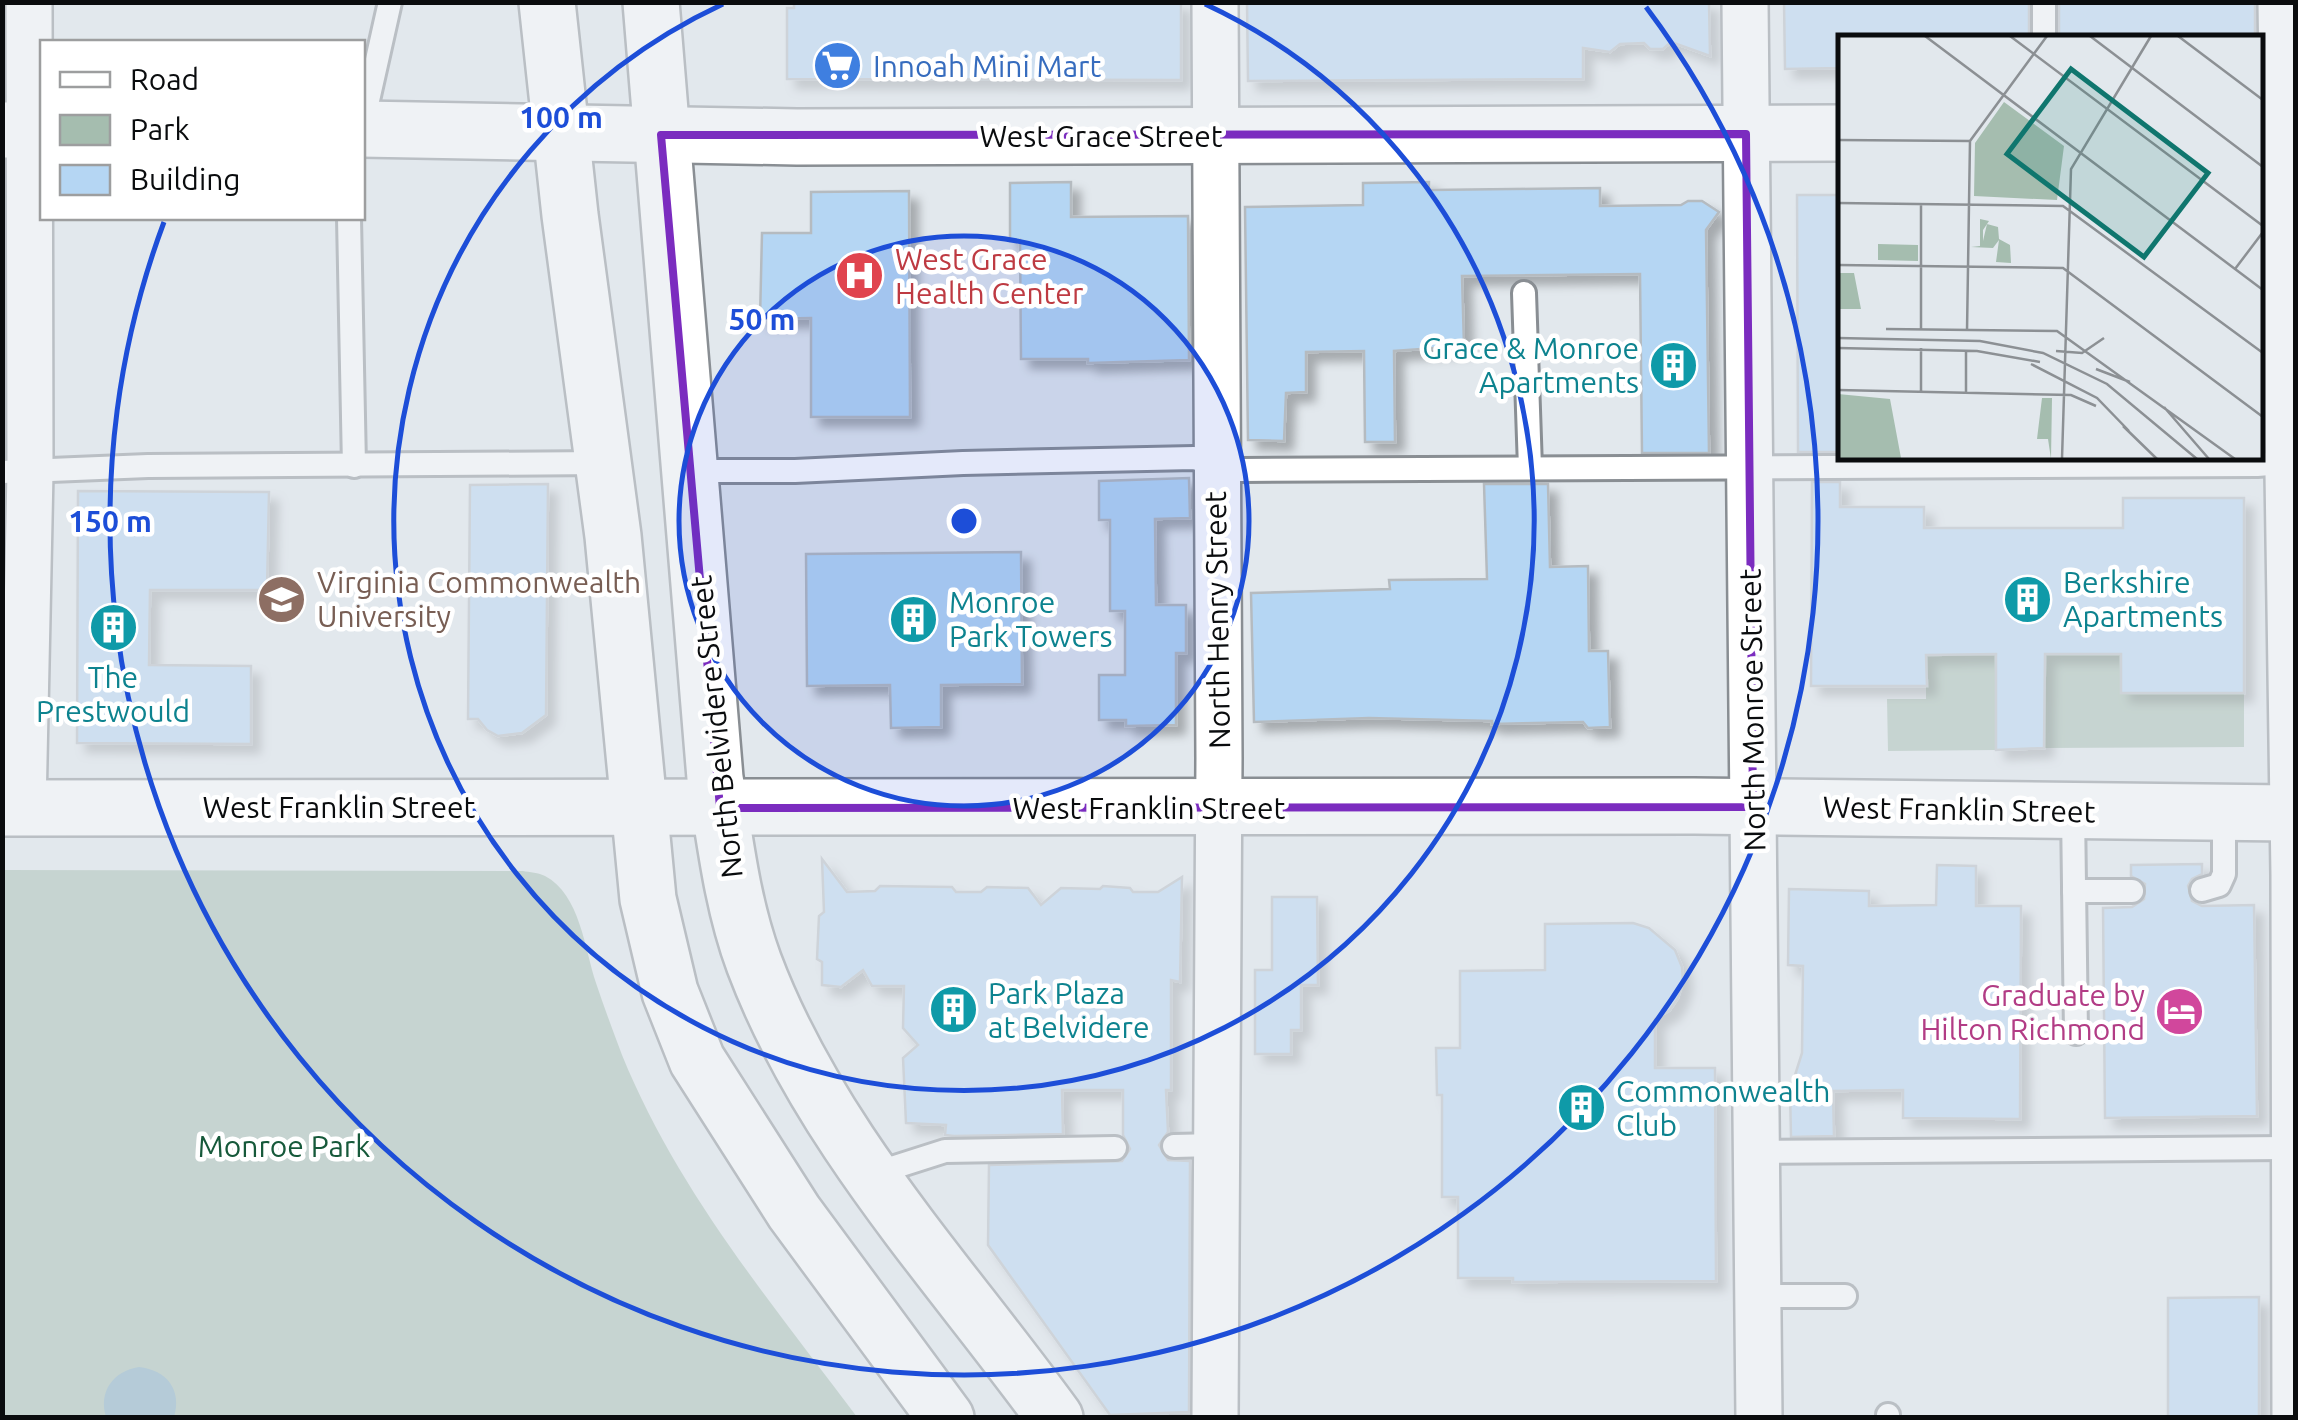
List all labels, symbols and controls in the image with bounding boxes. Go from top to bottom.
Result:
inset map [1838,35,2263,460]
legend [40,40,365,220]
supermarket icon: Innoah Mini Mart [812,40,864,92]
place label: Innoah Mini Mart [873,49,1101,83]
text: Road [130,62,199,96]
text: 100 m [519,100,603,134]
text: Park [130,112,190,146]
street label: West Grace Street [979,119,1223,153]
text: Building [130,162,241,196]
place label: West Grace Health Center [895,242,1084,310]
hospital icon: West Grace Health Center [834,250,886,302]
text: 50 m [729,302,795,336]
place label: Grace & Monroe Apartments [1422,331,1639,399]
building icon: Grace & Monroe Apartments [1648,339,1700,391]
street label: North Henry Street [1198,491,1236,749]
centre of rings [946,503,982,539]
text: 150 m [68,504,152,538]
place label: Virginia Commonwealth University [317,565,641,633]
place label: Berkshire Apartments [2063,565,2223,633]
street label: North Monroe Street [1733,568,1771,852]
school or university icon: Virginia Commonwealth University [256,573,308,625]
building icon: Berkshire Apartments [2002,573,2054,625]
street label: North Belvidere Street [683,574,749,880]
place label: Monroe Park Towers [949,585,1112,653]
building icon: Monroe Park Towers [888,593,940,645]
building icon: The Prestwould [87,602,139,654]
place label: The Prestwould [36,660,190,728]
street label: West Franklin Street [203,790,476,824]
street label: West Franklin Street [1822,790,2096,828]
street label: West Franklin Street [1013,791,1286,825]
place label: Park Plaza at Belvidere [988,976,1149,1044]
place label: Graduate by Hilton Richmond [1920,978,2145,1046]
building icon: Park Plaza at Belvidere [927,984,979,1036]
hotel icon: Graduate by Hilton Richmond [2154,986,2206,1038]
place label: Commonwealth Club [1616,1074,1830,1142]
building icon: Commonwealth Club [1555,1082,1607,1134]
park label: Monroe Park [198,1129,370,1163]

